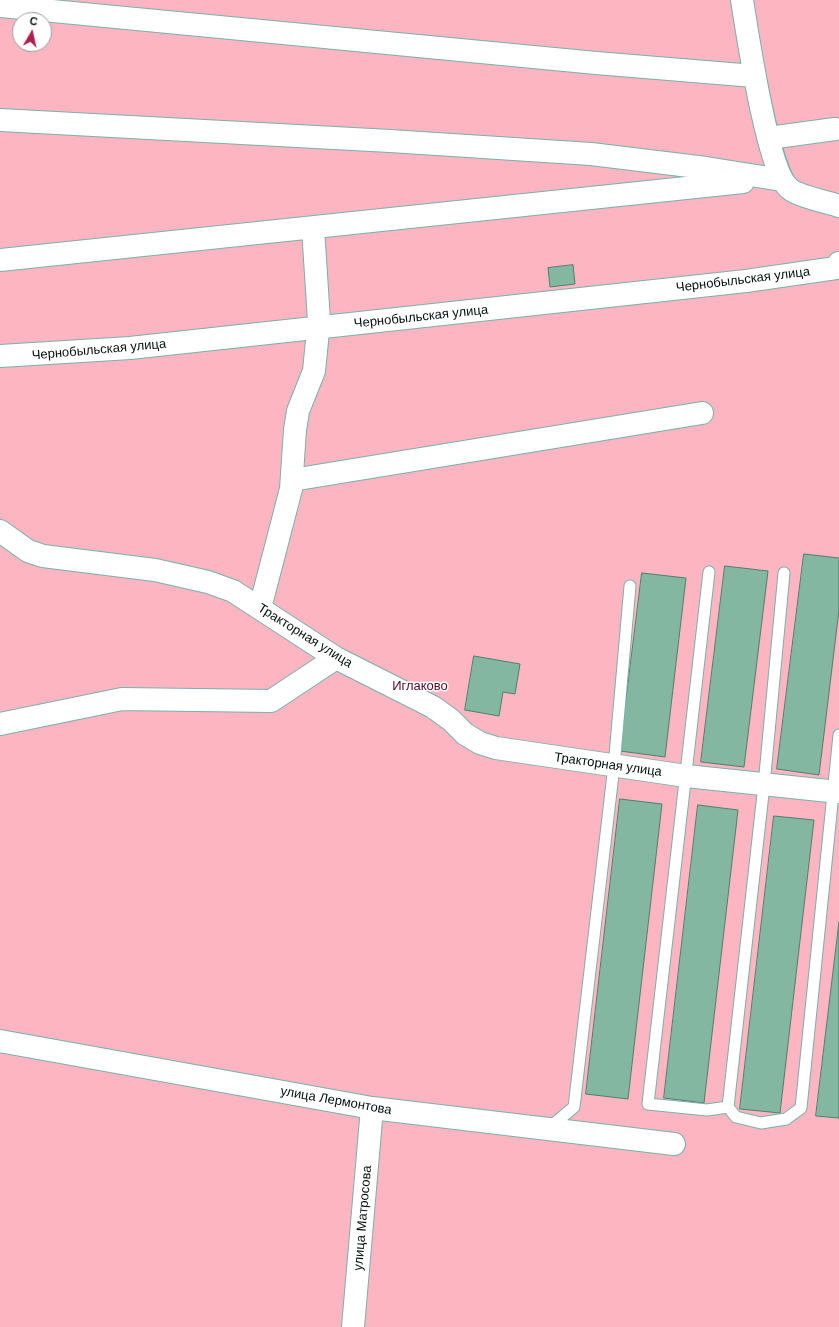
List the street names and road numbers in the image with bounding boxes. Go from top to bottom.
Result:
street label: Чернобыльская улица [675,264,811,296]
street label: Чернобыльская улица [353,302,489,332]
street label: Чернобыльская улица [31,336,167,364]
street label: Тракторная улица [255,601,355,671]
street label: Тракторная улица [553,750,663,780]
street label: улица Лермонтова [279,1084,393,1118]
street label: улица Матросова [351,1165,375,1271]

